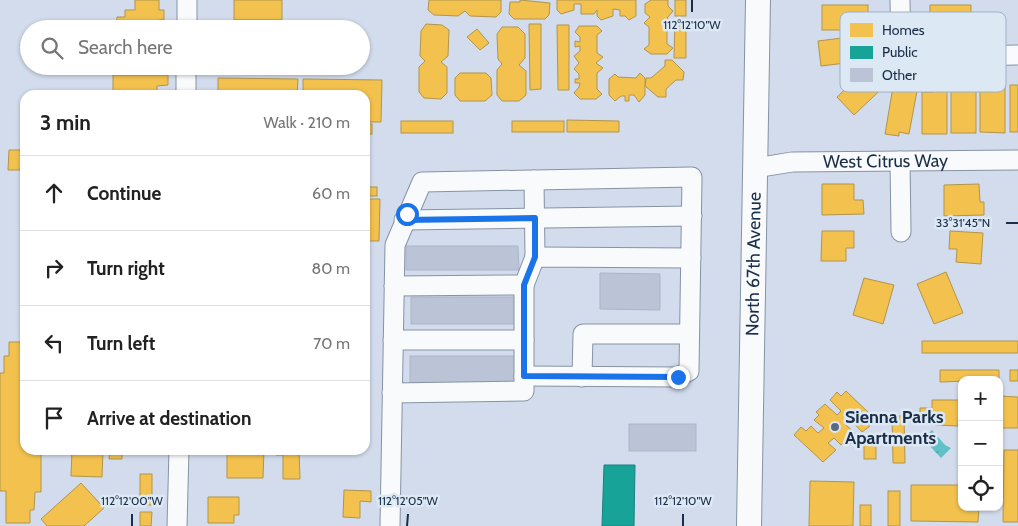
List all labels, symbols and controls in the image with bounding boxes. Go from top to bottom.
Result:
legend [840,12,1006,92]
text: 112°12'10"W [663,17,721,32]
search box [20,20,370,75]
text: Homes [882,21,925,39]
icon: search [38,34,66,62]
text: Search here [78,36,172,59]
text: Public [882,43,918,61]
text: Other [882,66,917,84]
text: 3 min [40,110,91,135]
text: Walk · 210 m [263,113,350,132]
street label: West Citrus Way [823,150,948,173]
icon: ahead [40,179,68,207]
text: Continue [87,182,161,205]
text: 60 m [312,184,350,203]
street label: North 67th Avenue [741,192,766,336]
route start [396,203,419,226]
text: 33°31'45"N [936,215,990,230]
icon: right [40,254,68,282]
text: Turn right [87,257,165,280]
text: 80 m [312,259,350,278]
icon: left [40,329,68,357]
text: Turn left [87,332,155,355]
text: 70 m [313,334,350,353]
route end [667,366,690,389]
map controls [958,376,1003,511]
button: + [958,376,1003,421]
icon: arrive [40,404,68,432]
place label: Sienna Parks Apartments [845,406,944,449]
text: Arrive at destination [87,407,251,430]
marker: Sienna Parks Apartments [829,421,841,433]
button: − [958,421,1003,466]
button: locate [958,466,1003,511]
text: 112°12'00"W [101,493,164,508]
text: 112°12'05"W [378,493,439,508]
text: 112°12'10"W [654,493,712,508]

